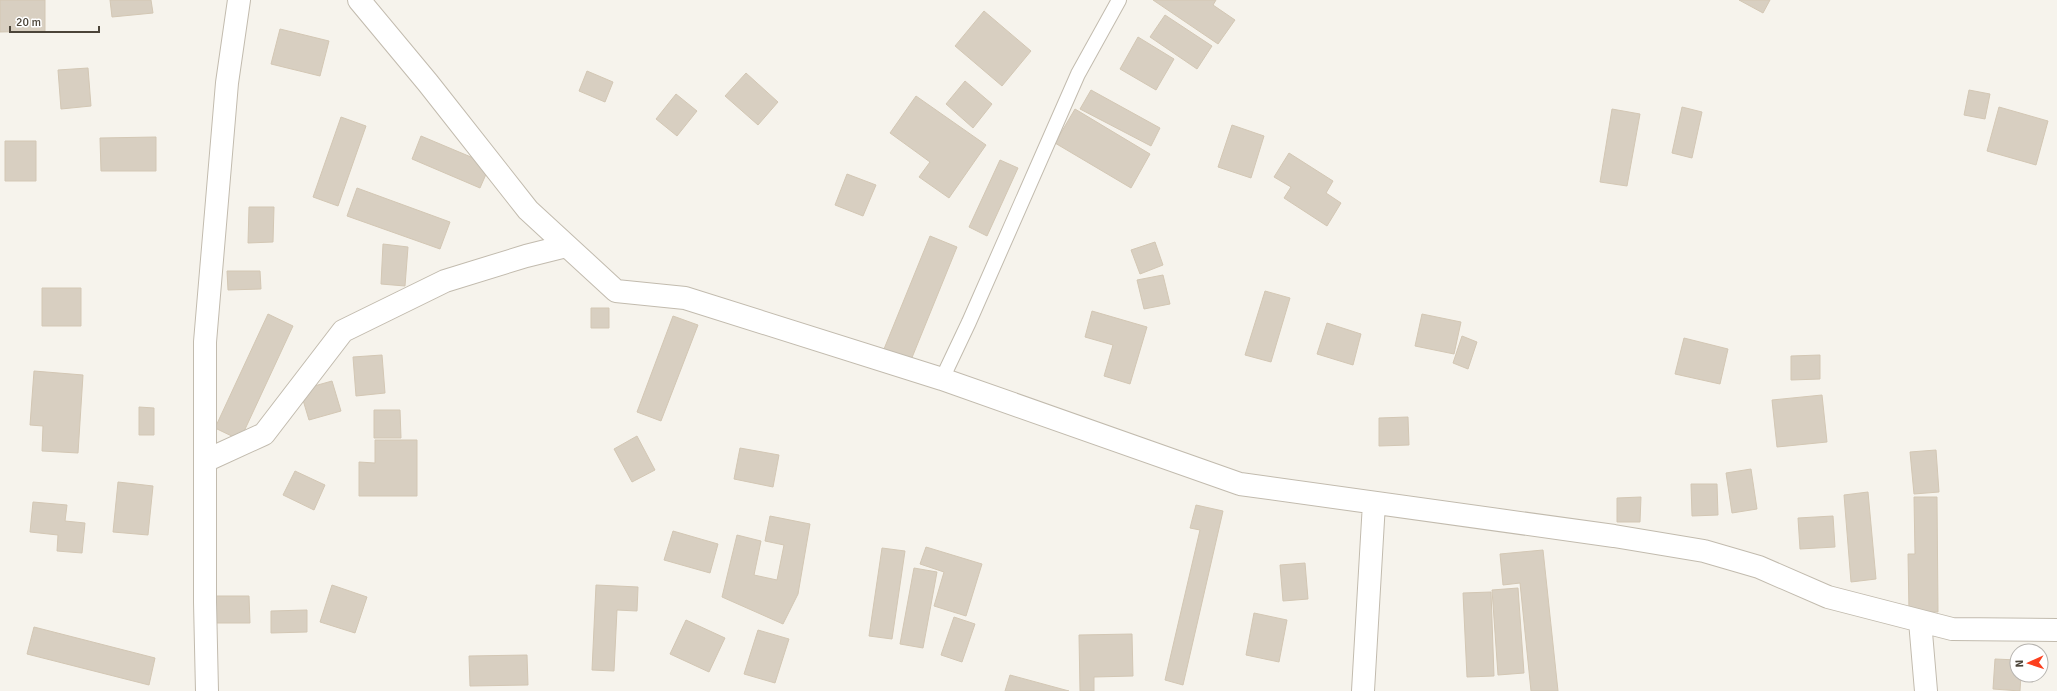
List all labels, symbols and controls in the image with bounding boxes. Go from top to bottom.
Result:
scale bar [10,8,99,34]
text: 20 m [16,15,41,30]
north arrow [2009,643,2049,683]
text: N [2013,659,2026,668]

